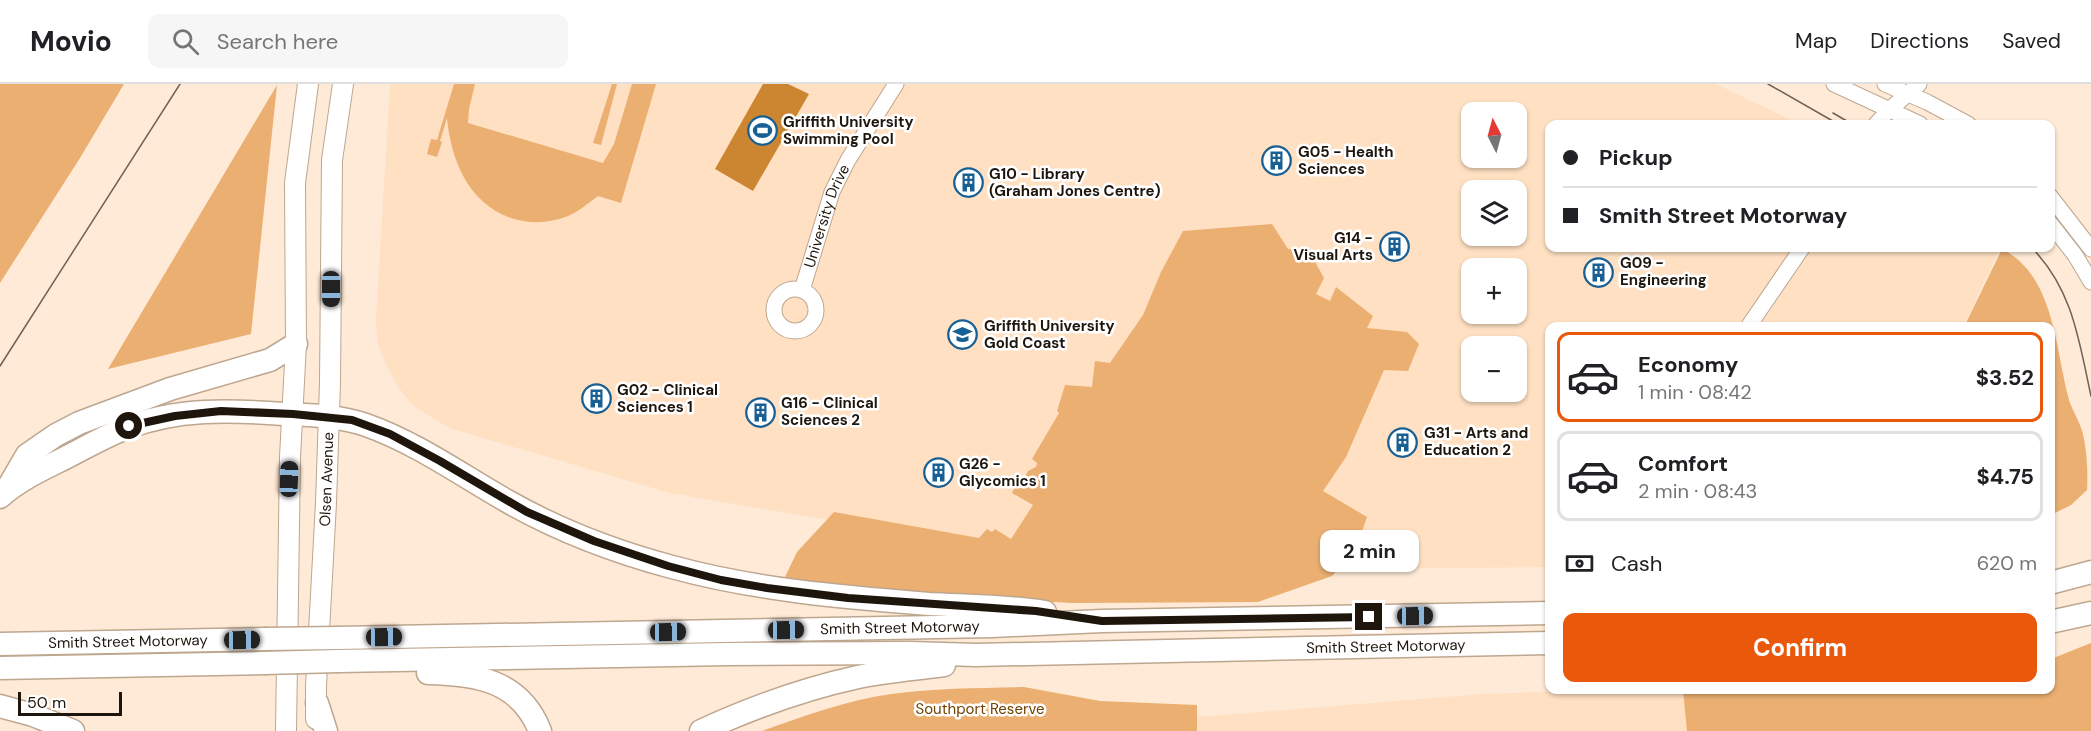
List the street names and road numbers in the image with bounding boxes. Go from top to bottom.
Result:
street label: University Drive [799,161,854,270]
street label: Olsen Avenue [315,432,338,527]
street label: Smith Street Motorway [820,616,981,639]
street label: Smith Street Motorway [48,630,209,653]
street label: Smith Street Motorway [1306,635,1466,658]

